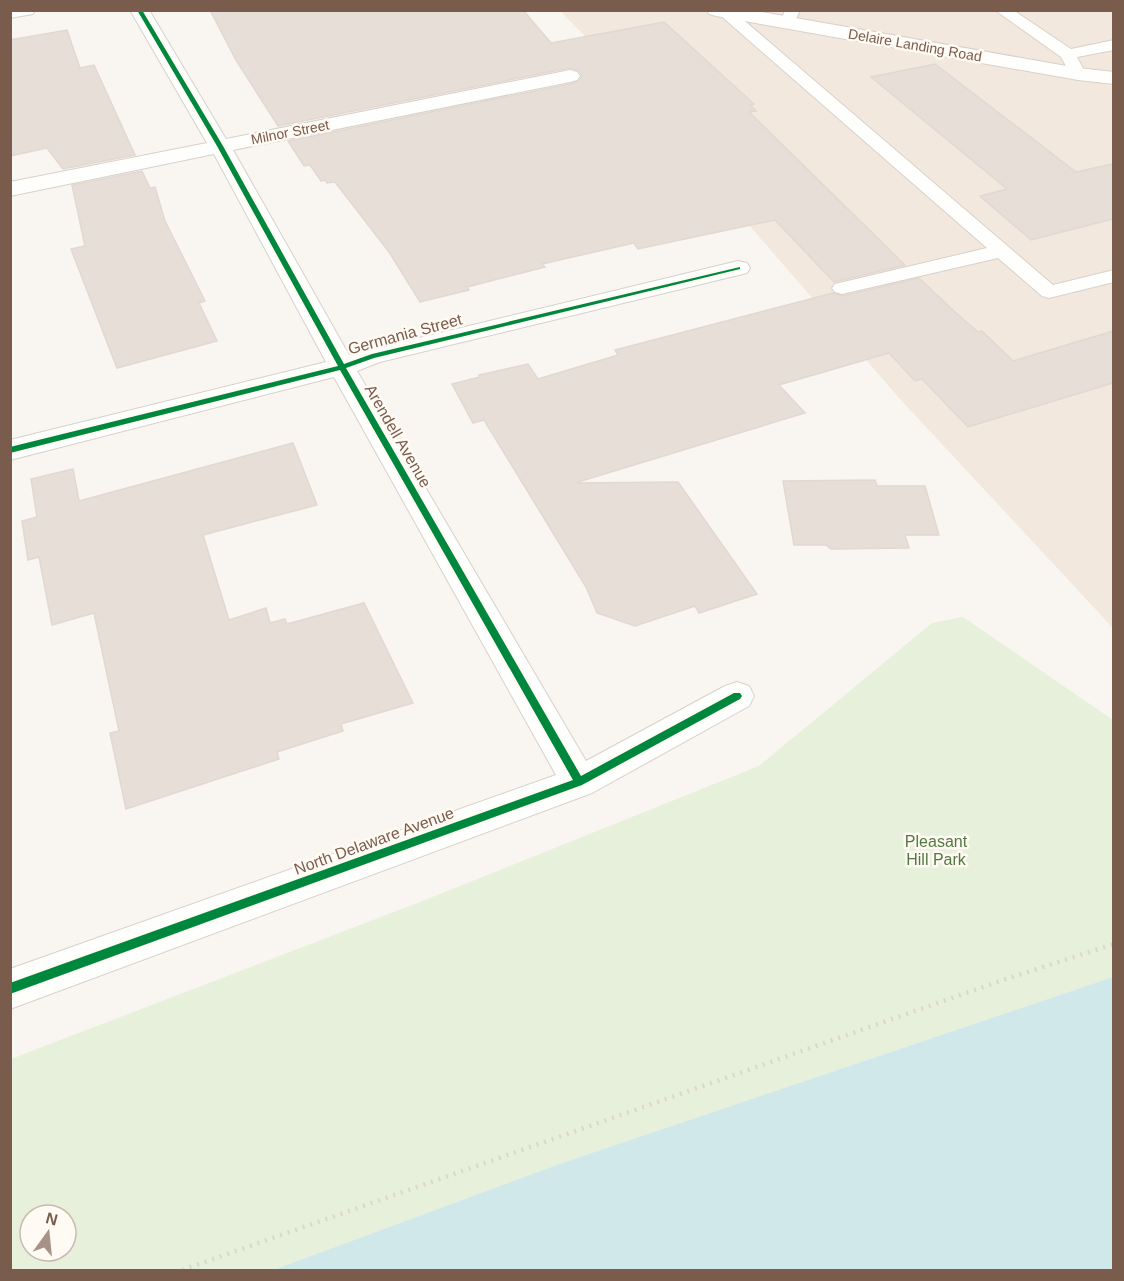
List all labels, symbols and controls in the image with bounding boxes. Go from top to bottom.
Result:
street label: Delaire Landing Road [847,25,983,65]
street label: Milnor Street [250,117,331,147]
street label: Germania Street [346,310,464,357]
street label: Arendell Avenue [362,381,434,491]
street label: North Delaware Avenue [292,804,456,878]
park label: Pleasant Hill Park [905,833,968,868]
north arrow [18,1203,78,1263]
text: N [44,1209,60,1229]

